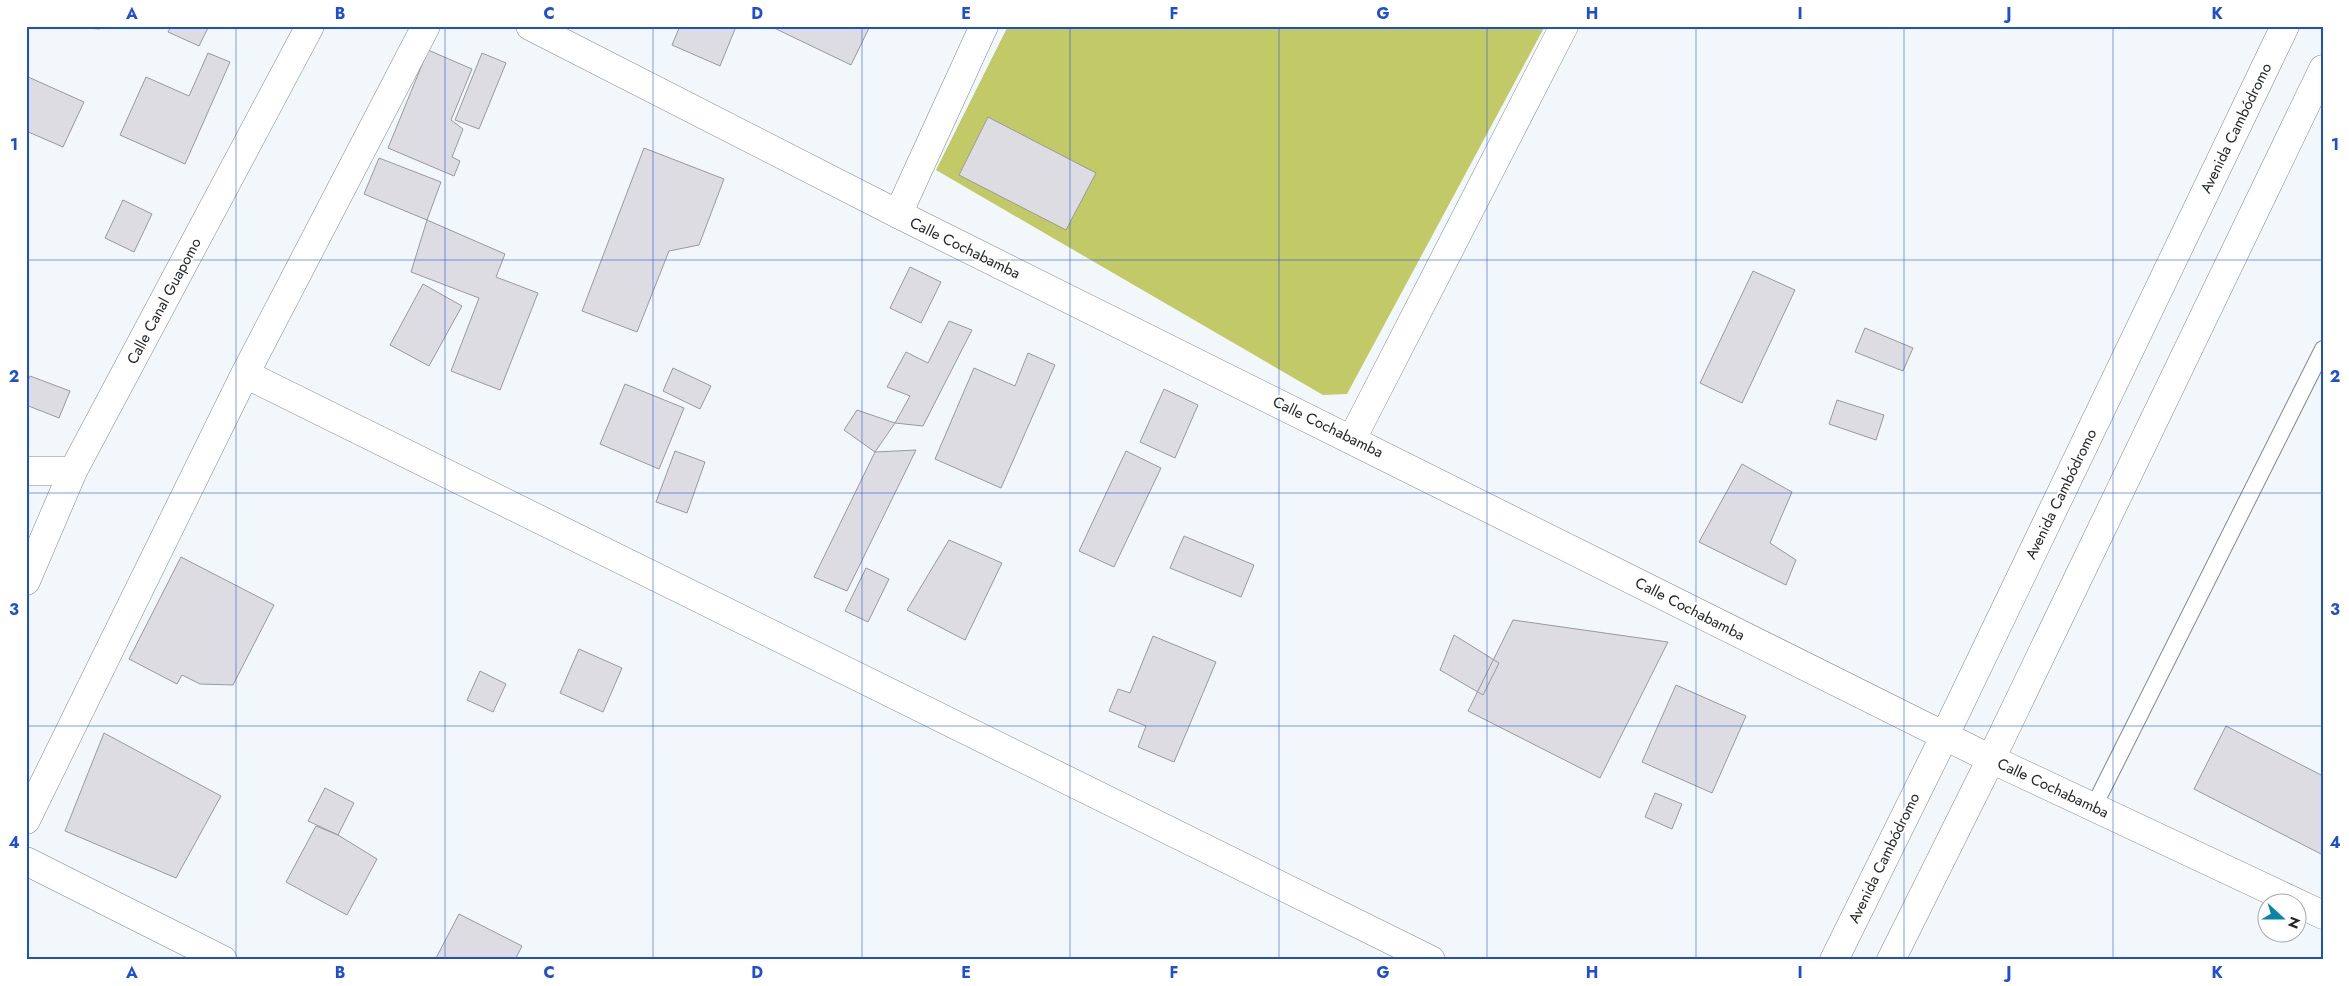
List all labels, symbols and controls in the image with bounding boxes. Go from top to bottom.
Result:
text: A [125,2,138,25]
text: B [335,2,345,25]
text: C [543,2,555,25]
text: D [751,2,763,25]
text: E [961,2,971,25]
text: F [1170,2,1178,25]
text: G [1376,2,1390,25]
text: H [1586,2,1598,25]
text: I [1797,2,1803,25]
text: J [2003,2,2012,25]
text: K [2211,2,2223,25]
street label: Avenida Cambódromo [2195,59,2277,197]
text: 1 [10,133,18,156]
text: 1 [2331,133,2339,156]
street label: Calle Cochabamba [906,212,1024,284]
street label: Calle Canal Guapomo [121,234,207,368]
text: 2 [9,365,19,388]
text: 2 [2330,365,2340,388]
street label: Calle Cochabamba [1269,391,1387,463]
street label: Avenida Cambódromo [2020,425,2102,563]
street label: Calle Cochabamba [1631,572,1749,646]
text: 3 [9,598,19,621]
text: 3 [2330,598,2340,621]
street label: Calle Cochabamba [1994,753,2112,823]
street label: Avenida Cambódromo [1843,789,1925,927]
text: 4 [8,831,20,854]
text: 4 [2329,831,2341,854]
north arrow [2256,894,2306,944]
text: N [2283,914,2305,931]
text: A [125,961,138,984]
text: B [335,961,345,984]
text: C [543,961,555,984]
text: D [751,961,763,984]
text: E [961,961,971,984]
text: F [1170,961,1178,984]
text: G [1376,961,1390,984]
text: H [1586,961,1598,984]
text: I [1797,961,1803,984]
text: J [2003,961,2012,984]
text: K [2211,961,2223,984]

